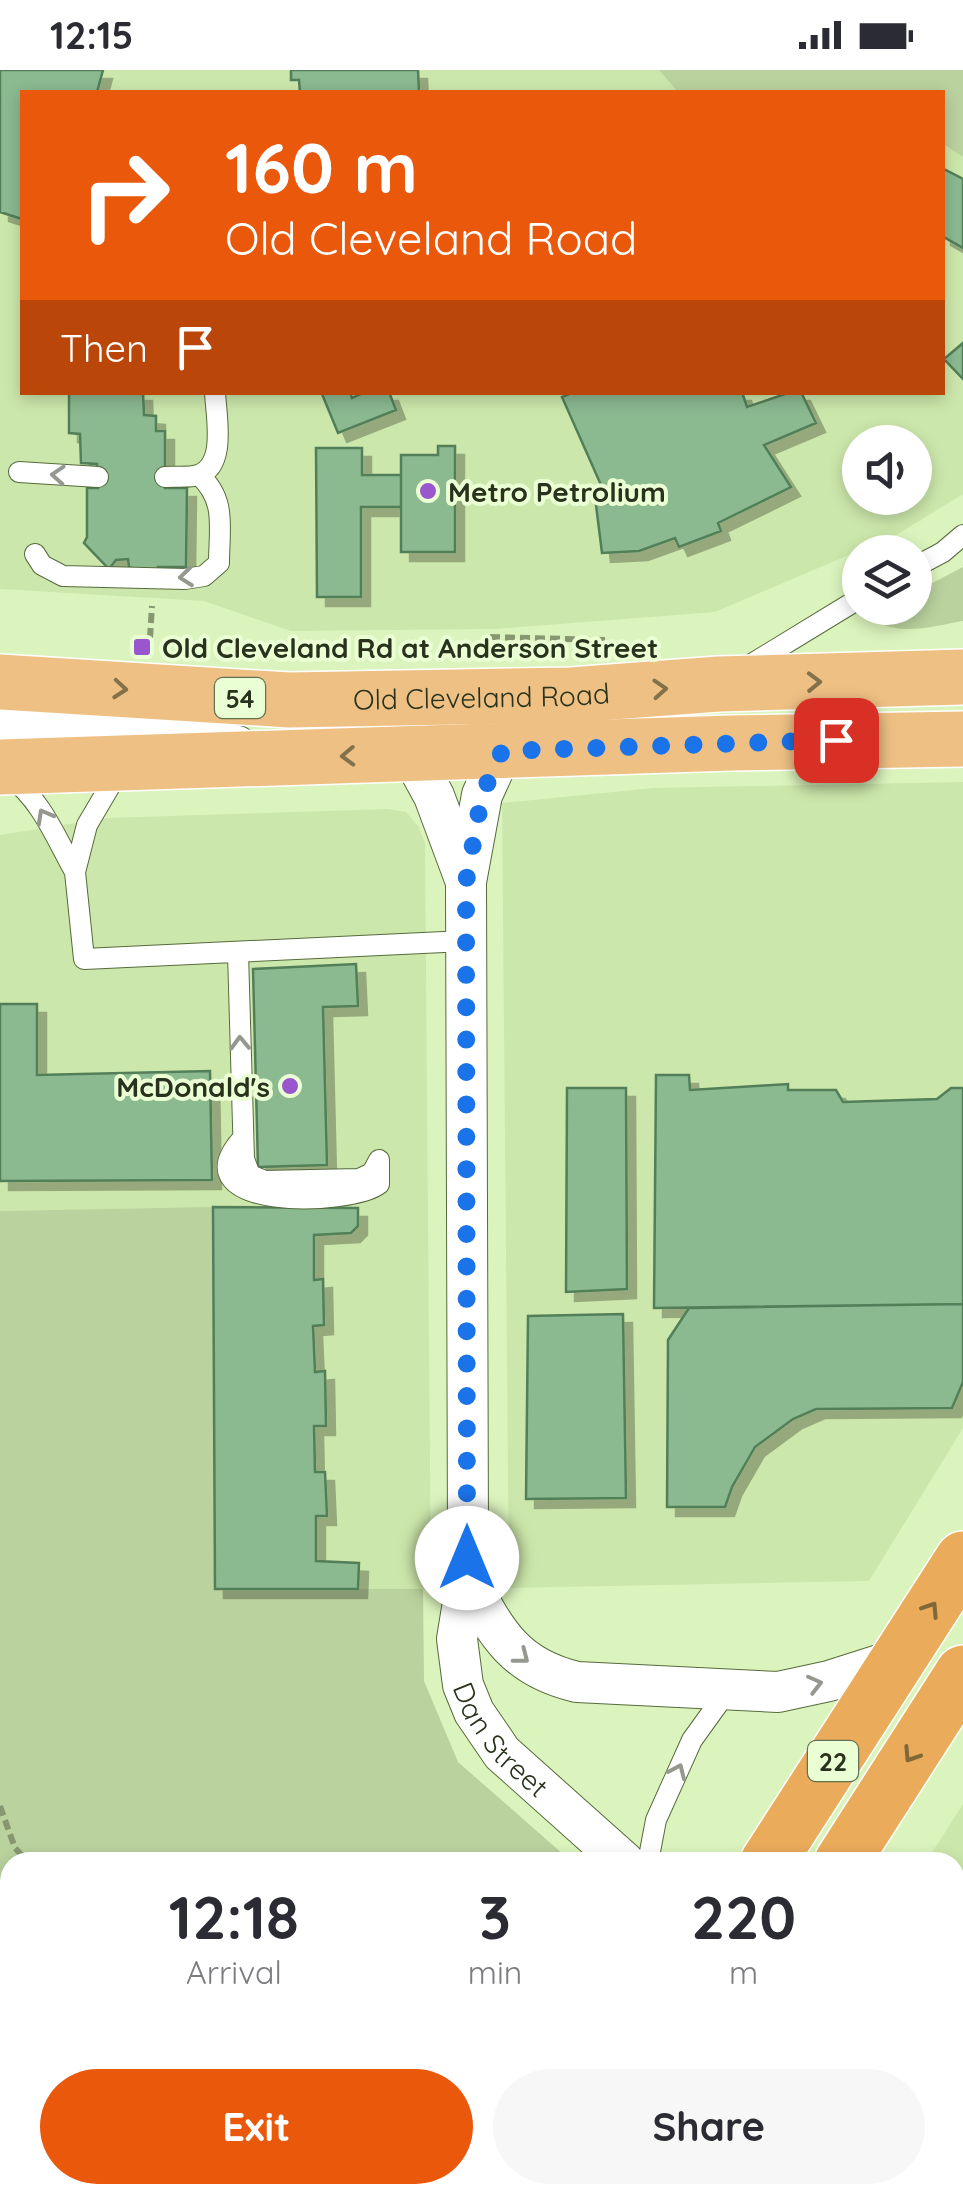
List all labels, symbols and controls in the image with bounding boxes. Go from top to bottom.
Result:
text: 12:15 [50,11,133,59]
text: 160 m [225,123,418,211]
icon: right [60,130,190,260]
text: Old Cleveland Road [225,210,637,266]
icon: arrive [168,320,223,375]
text: Then [60,324,148,372]
map controls [842,425,932,625]
button: sound [842,425,932,515]
one-way arrow [50,465,66,486]
place label: Metro Petrolium [448,474,666,509]
marker: Metro Petrolium [417,480,439,502]
button: layers [842,535,932,625]
one-way arrow [178,566,194,587]
place label: Old Cleveland Rd at Anderson Street [162,630,658,665]
marker: Old Cleveland Rd at Anderson Street [131,636,153,658]
one-way arrow [807,671,823,692]
street label: Old Cleveland Road [353,675,611,716]
one-way arrow [113,677,129,699]
road number: 54 [215,678,265,718]
one-way arrow [653,678,669,700]
pin [794,698,879,783]
icon: arrive [809,713,864,768]
one-way arrow [339,745,355,766]
one-way arrow [36,808,56,826]
one-way arrow [230,1034,251,1050]
place label: McDonald's [116,1069,270,1104]
marker: McDonald's [279,1075,301,1097]
position arrow [415,1506,519,1610]
one-way arrow [918,1602,937,1620]
one-way arrow [511,1645,529,1663]
one-way arrow [806,1675,823,1696]
street label: Dan Street [446,1677,556,1804]
road number: 22 [808,1741,858,1781]
one-way arrow [904,1744,923,1762]
one-way arrow [666,1763,686,1781]
text: 12:18 [169,1879,299,1954]
text: 3 [479,1879,511,1954]
text: 220 [691,1879,796,1954]
text: Arrival [186,1952,282,1992]
text: min [468,1952,522,1992]
text: m [729,1952,758,1992]
button: Exit [40,2069,473,2184]
button: Share [493,2069,925,2184]

